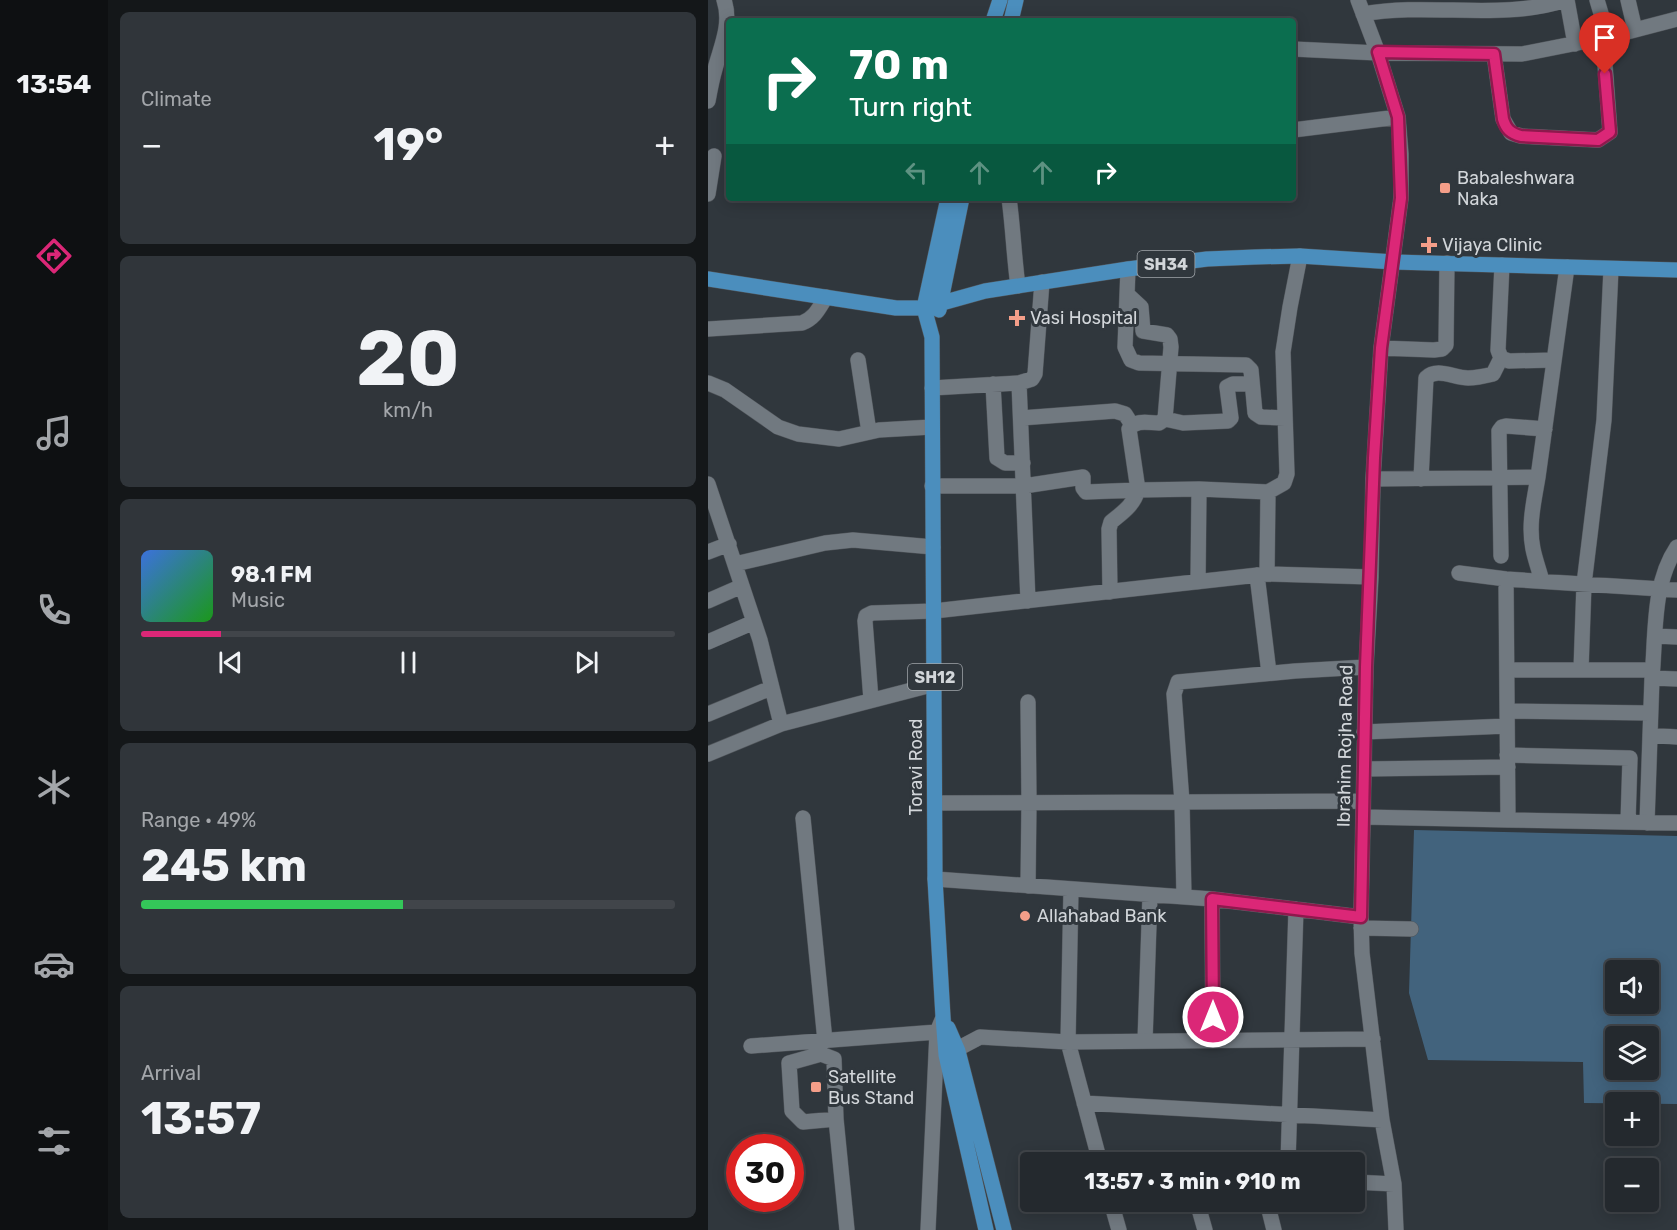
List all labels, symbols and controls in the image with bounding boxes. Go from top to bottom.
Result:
pin [1579,12,1630,74]
icon: arrive [1588,21,1621,54]
text: 70 m [849,40,949,90]
icon: right [750,42,828,120]
text: 13:54 [17,68,91,100]
text: Climate [141,87,212,111]
text: Turn right [849,91,972,123]
text: 19° [374,118,443,171]
text: − [141,125,162,164]
text: + [654,125,675,164]
icon: left [900,156,933,189]
icon: ahead [963,156,996,189]
icon: ahead [1026,156,1059,189]
icon: right [1089,156,1122,189]
place label: Babaleshwara Naka [1457,167,1575,210]
marker: Babaleshwara Naka [1438,181,1452,195]
place label: Vijaya Clinic [1442,234,1542,256]
icon: directions [33,235,75,277]
marker: Vijaya Clinic [1420,236,1438,254]
road number: SH34 [1138,251,1194,277]
place label: Vasi Hospital [1030,307,1137,329]
marker: Vasi Hospital [1008,309,1026,327]
text: 20 [356,312,460,405]
text: km/h [383,398,433,422]
icon: music [33,412,75,454]
text: 98.1 FM [231,561,312,588]
text: Music [231,588,285,612]
icon: phone [33,589,75,631]
icon: previous [214,646,247,679]
icon: pause [392,646,425,679]
icon: next [570,646,603,679]
road number: SH12 [908,664,962,690]
street label: Ibrahim Rojha Road [1333,665,1357,827]
street label: Toravi Road [905,719,927,815]
icon: climate [33,766,75,808]
text: Range · 49% [141,808,256,832]
text: 245 km [141,839,307,892]
place label: Allahabad Bank [1037,905,1167,927]
marker: Allahabad Bank [1018,909,1032,923]
icon: car [33,943,75,985]
map controls [1605,960,1659,1212]
button: sound [1605,960,1659,1014]
position arrow [1181,985,1245,1049]
button: layers [1605,1026,1659,1080]
text: Arrival [141,1061,201,1085]
place label: Satellite Bus Stand [828,1066,914,1109]
marker: Satellite Bus Stand [809,1080,823,1094]
text: 13:57 [141,1092,261,1145]
button: + [1605,1092,1659,1146]
icon: filters [33,1120,75,1162]
speed limit sign: 30 [726,1134,804,1212]
button: − [1605,1158,1659,1212]
text: 13:57 · 3 min · 910 m [1084,1168,1301,1195]

